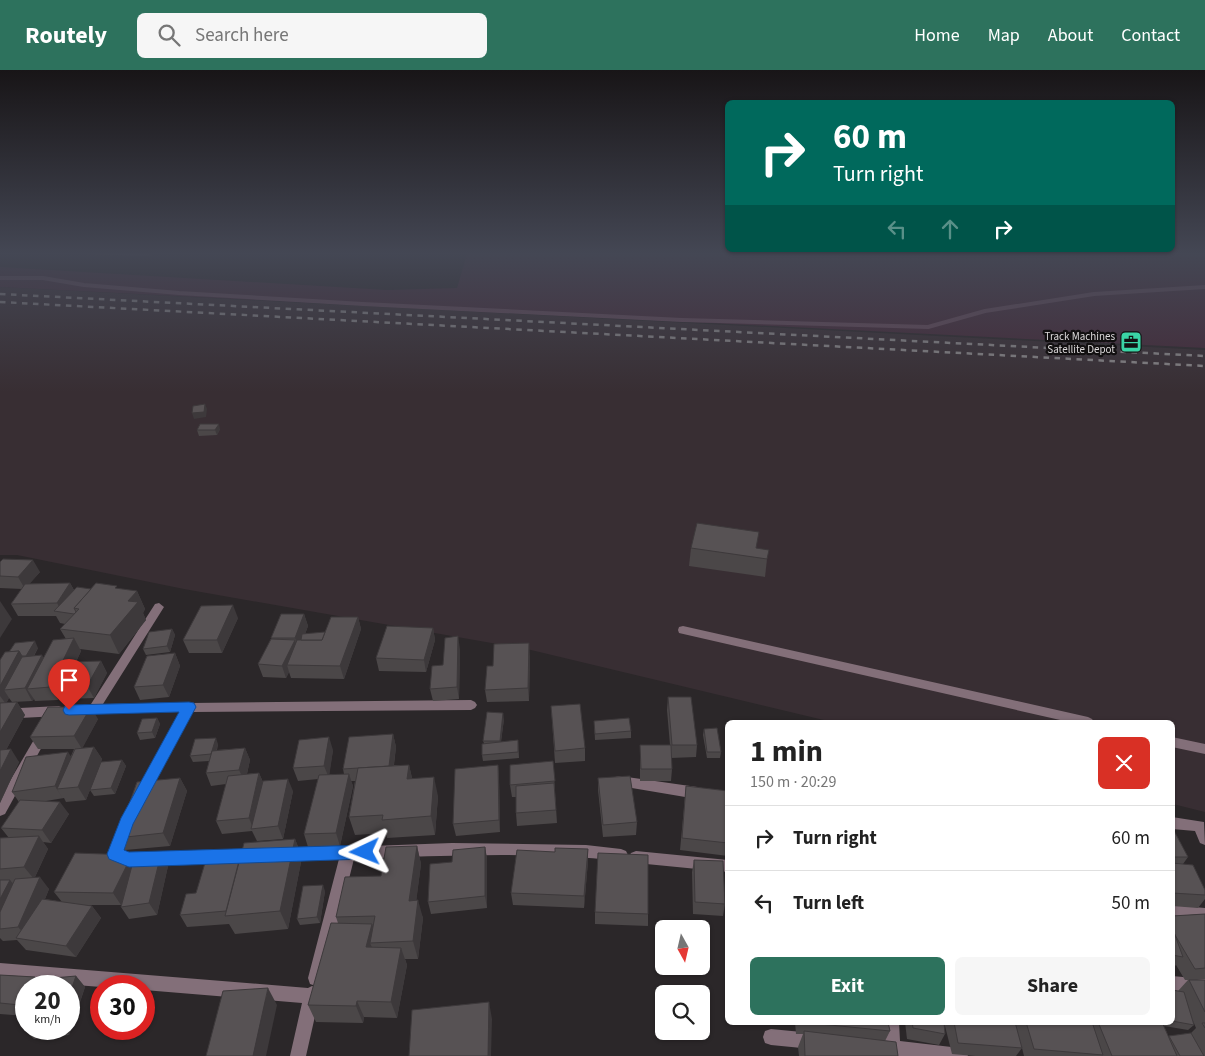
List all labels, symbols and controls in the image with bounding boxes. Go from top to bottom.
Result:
search box [137,13,487,58]
text: Routely [25,18,107,53]
icon: search [155,21,183,49]
text: Search here [195,22,289,49]
text: Home [914,23,960,48]
text: Map [988,23,1020,48]
text: About [1048,23,1093,48]
text: Contact [1121,23,1180,48]
text: 60 m [833,112,907,162]
icon: right [750,120,815,185]
text: Turn right [833,158,923,190]
icon: left [883,215,911,243]
icon: ahead [936,215,964,243]
icon: right [989,215,1017,243]
place label: Track Machines Satellite Depot [1045,329,1115,357]
office icon: Track Machines Satellite Depot [1119,330,1143,354]
pin [48,659,90,710]
icon: arrive [55,666,83,694]
text: 1 min [750,730,823,773]
button: close [1098,737,1150,789]
text: 150 m · 20:29 [750,771,837,793]
icon: right [750,824,778,852]
position arrow [338,825,390,877]
text: Turn right [793,825,877,852]
text: 60 m [1112,825,1150,852]
icon: left [750,889,778,917]
text: Turn left [793,890,864,917]
text: 50 m [1112,890,1150,917]
north arrow [655,920,710,975]
map controls [655,920,710,1040]
button: Exit [750,957,945,1015]
button: Share [955,957,1150,1015]
speed limit sign: 30 [90,975,155,1040]
text: 20 [34,983,61,1019]
button: search [655,985,710,1040]
text: km/h [34,1011,61,1028]

